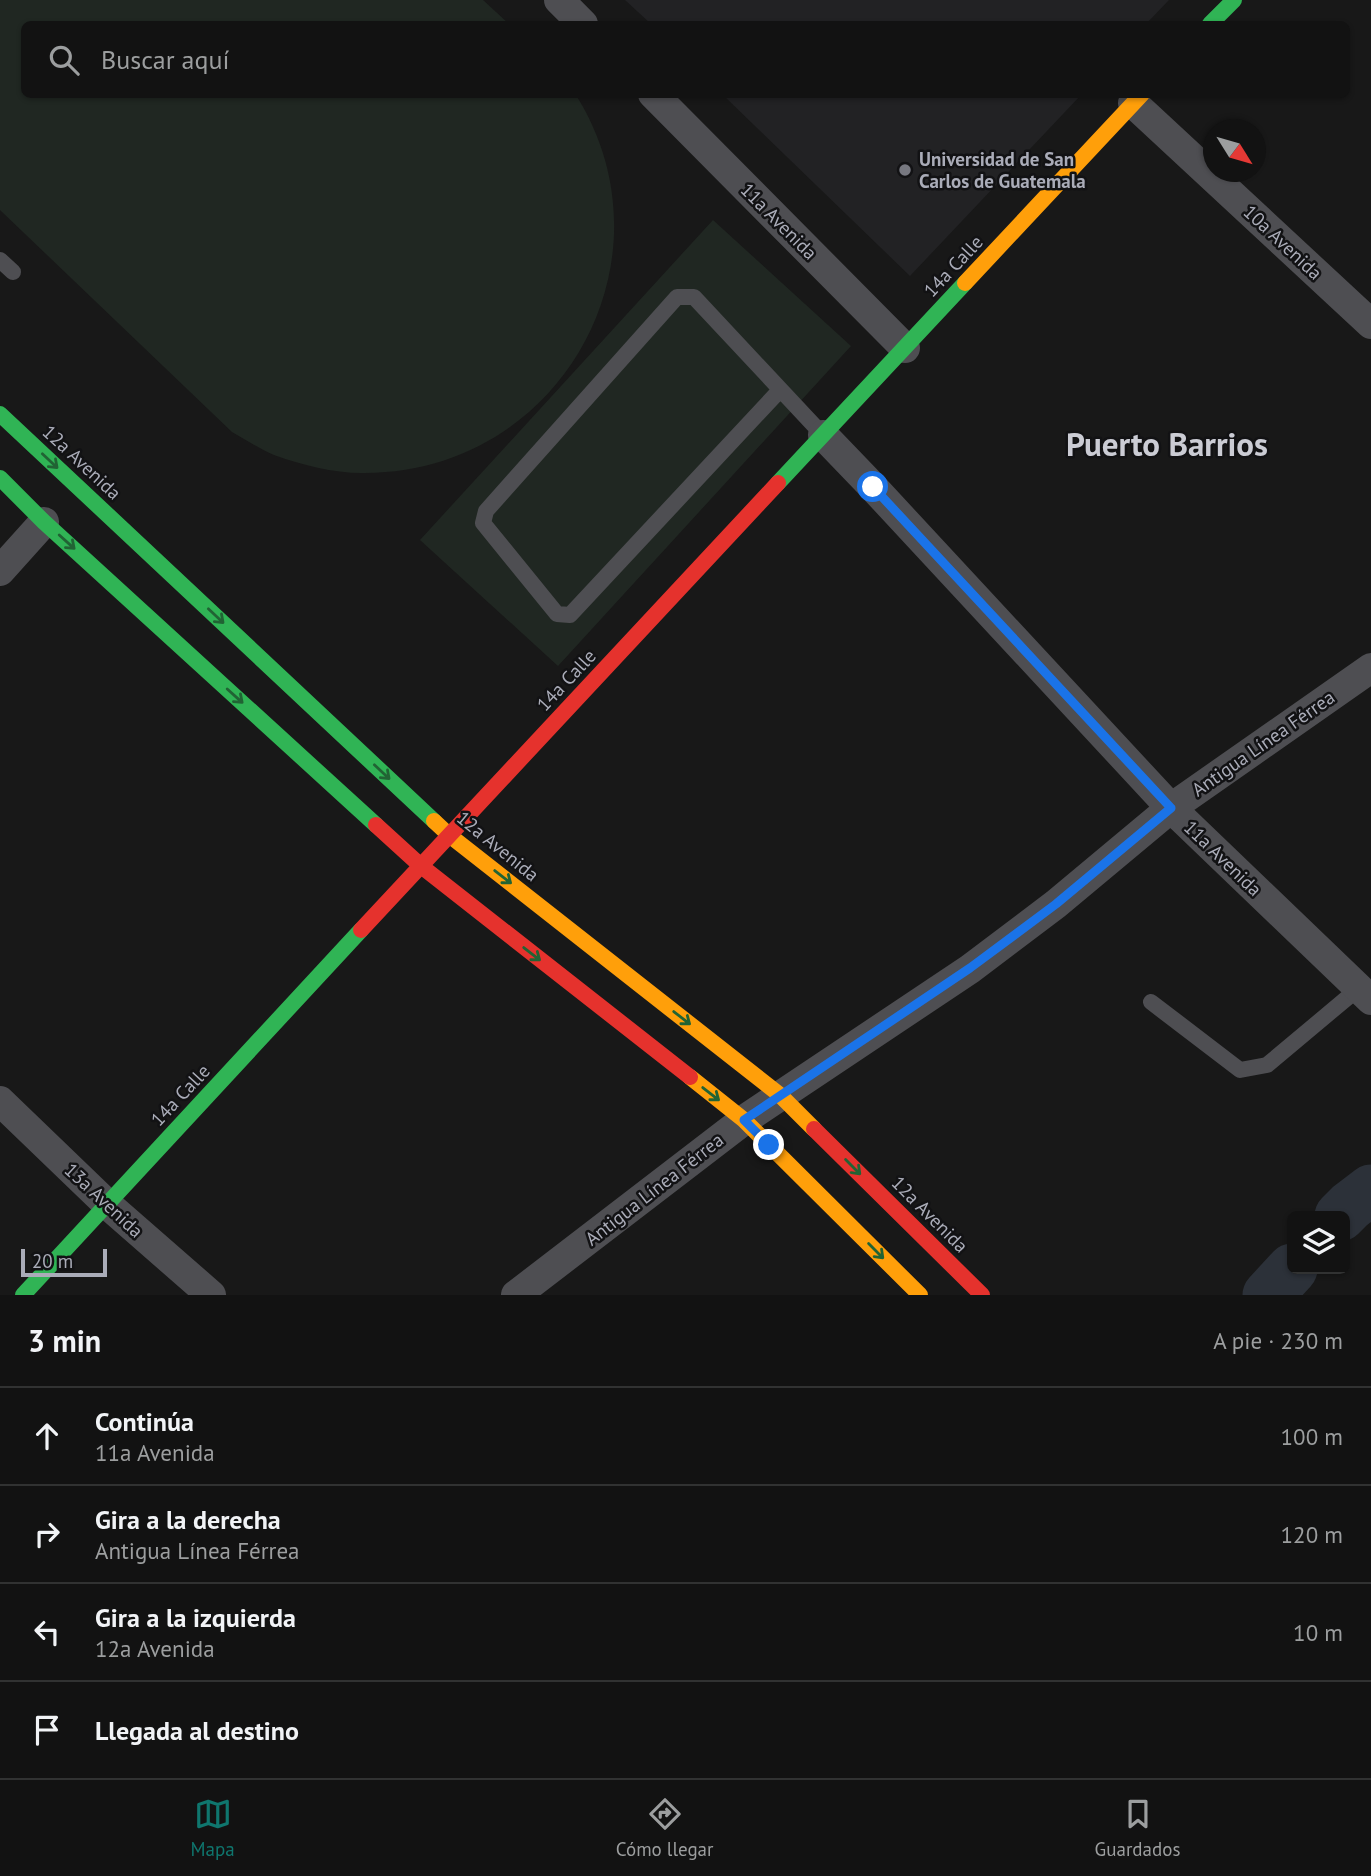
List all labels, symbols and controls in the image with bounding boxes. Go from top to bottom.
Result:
search box [21,21,1350,98]
icon: search [45,41,83,79]
text: Buscar aquí [101,43,229,76]
north arrow [1203,119,1266,182]
place label: Universidad de San Carlos de Guatemala [919,147,1086,193]
marker: Universidad de San Carlos de Guatemala [897,162,913,178]
street label: 11a Avenida [736,178,822,264]
street label: 10a Avenida [1239,200,1327,284]
street label: 14a Calle [918,230,988,302]
street label: 12a Avenida [38,420,126,504]
district label: Puerto Barrios [1066,422,1268,465]
one-way arrow [41,452,58,469]
route start [857,471,888,502]
one-way arrow [58,534,75,551]
one-way arrow [207,608,224,625]
street label: 14a Calle [531,644,601,716]
street label: Antigua Línea Férrea [1187,685,1339,801]
one-way arrow [226,688,244,704]
one-way arrow [373,763,390,780]
street label: 12a Avenida [452,806,544,886]
street label: 11a Avenida [1179,815,1267,901]
one-way arrow [493,870,512,885]
one-way arrow [523,946,541,961]
one-way arrow [672,1011,690,1026]
street label: 14a Calle [145,1059,215,1131]
one-way arrow [701,1087,720,1102]
street label: Antigua Línea Férrea [580,1128,728,1250]
route end [753,1129,784,1160]
street label: 13a Avenida [60,1158,148,1242]
one-way arrow [844,1159,861,1176]
street label: 12a Avenida [887,1171,973,1257]
map controls [1287,1211,1350,1274]
button: layers [1287,1211,1350,1274]
one-way arrow [867,1243,884,1260]
scale bar [21,1246,107,1278]
text: 20 m [32,1249,73,1273]
text: 3 min [28,1321,101,1360]
text: A pie · 230 m [1213,1326,1343,1355]
text: Continúa [95,1405,194,1438]
icon: ahead [28,1417,66,1455]
text: 100 m [1281,1422,1343,1451]
text: 11a Avenida [95,1438,215,1467]
text: Gira a la derecha [95,1503,281,1536]
icon: right [28,1515,66,1553]
text: 120 m [1281,1520,1343,1549]
text: Antigua Línea Férrea [95,1536,299,1565]
text: Gira a la izquierda [95,1601,296,1634]
icon: left [28,1613,66,1651]
text: 10 m [1293,1618,1343,1647]
text: 12a Avenida [95,1634,215,1663]
icon: arrive [28,1711,66,1749]
text: Llegada al destino [95,1714,299,1747]
tab: Mapa [191,1795,235,1861]
tab: Cómo llegar [616,1795,714,1861]
tab: Guardados [1095,1795,1180,1861]

